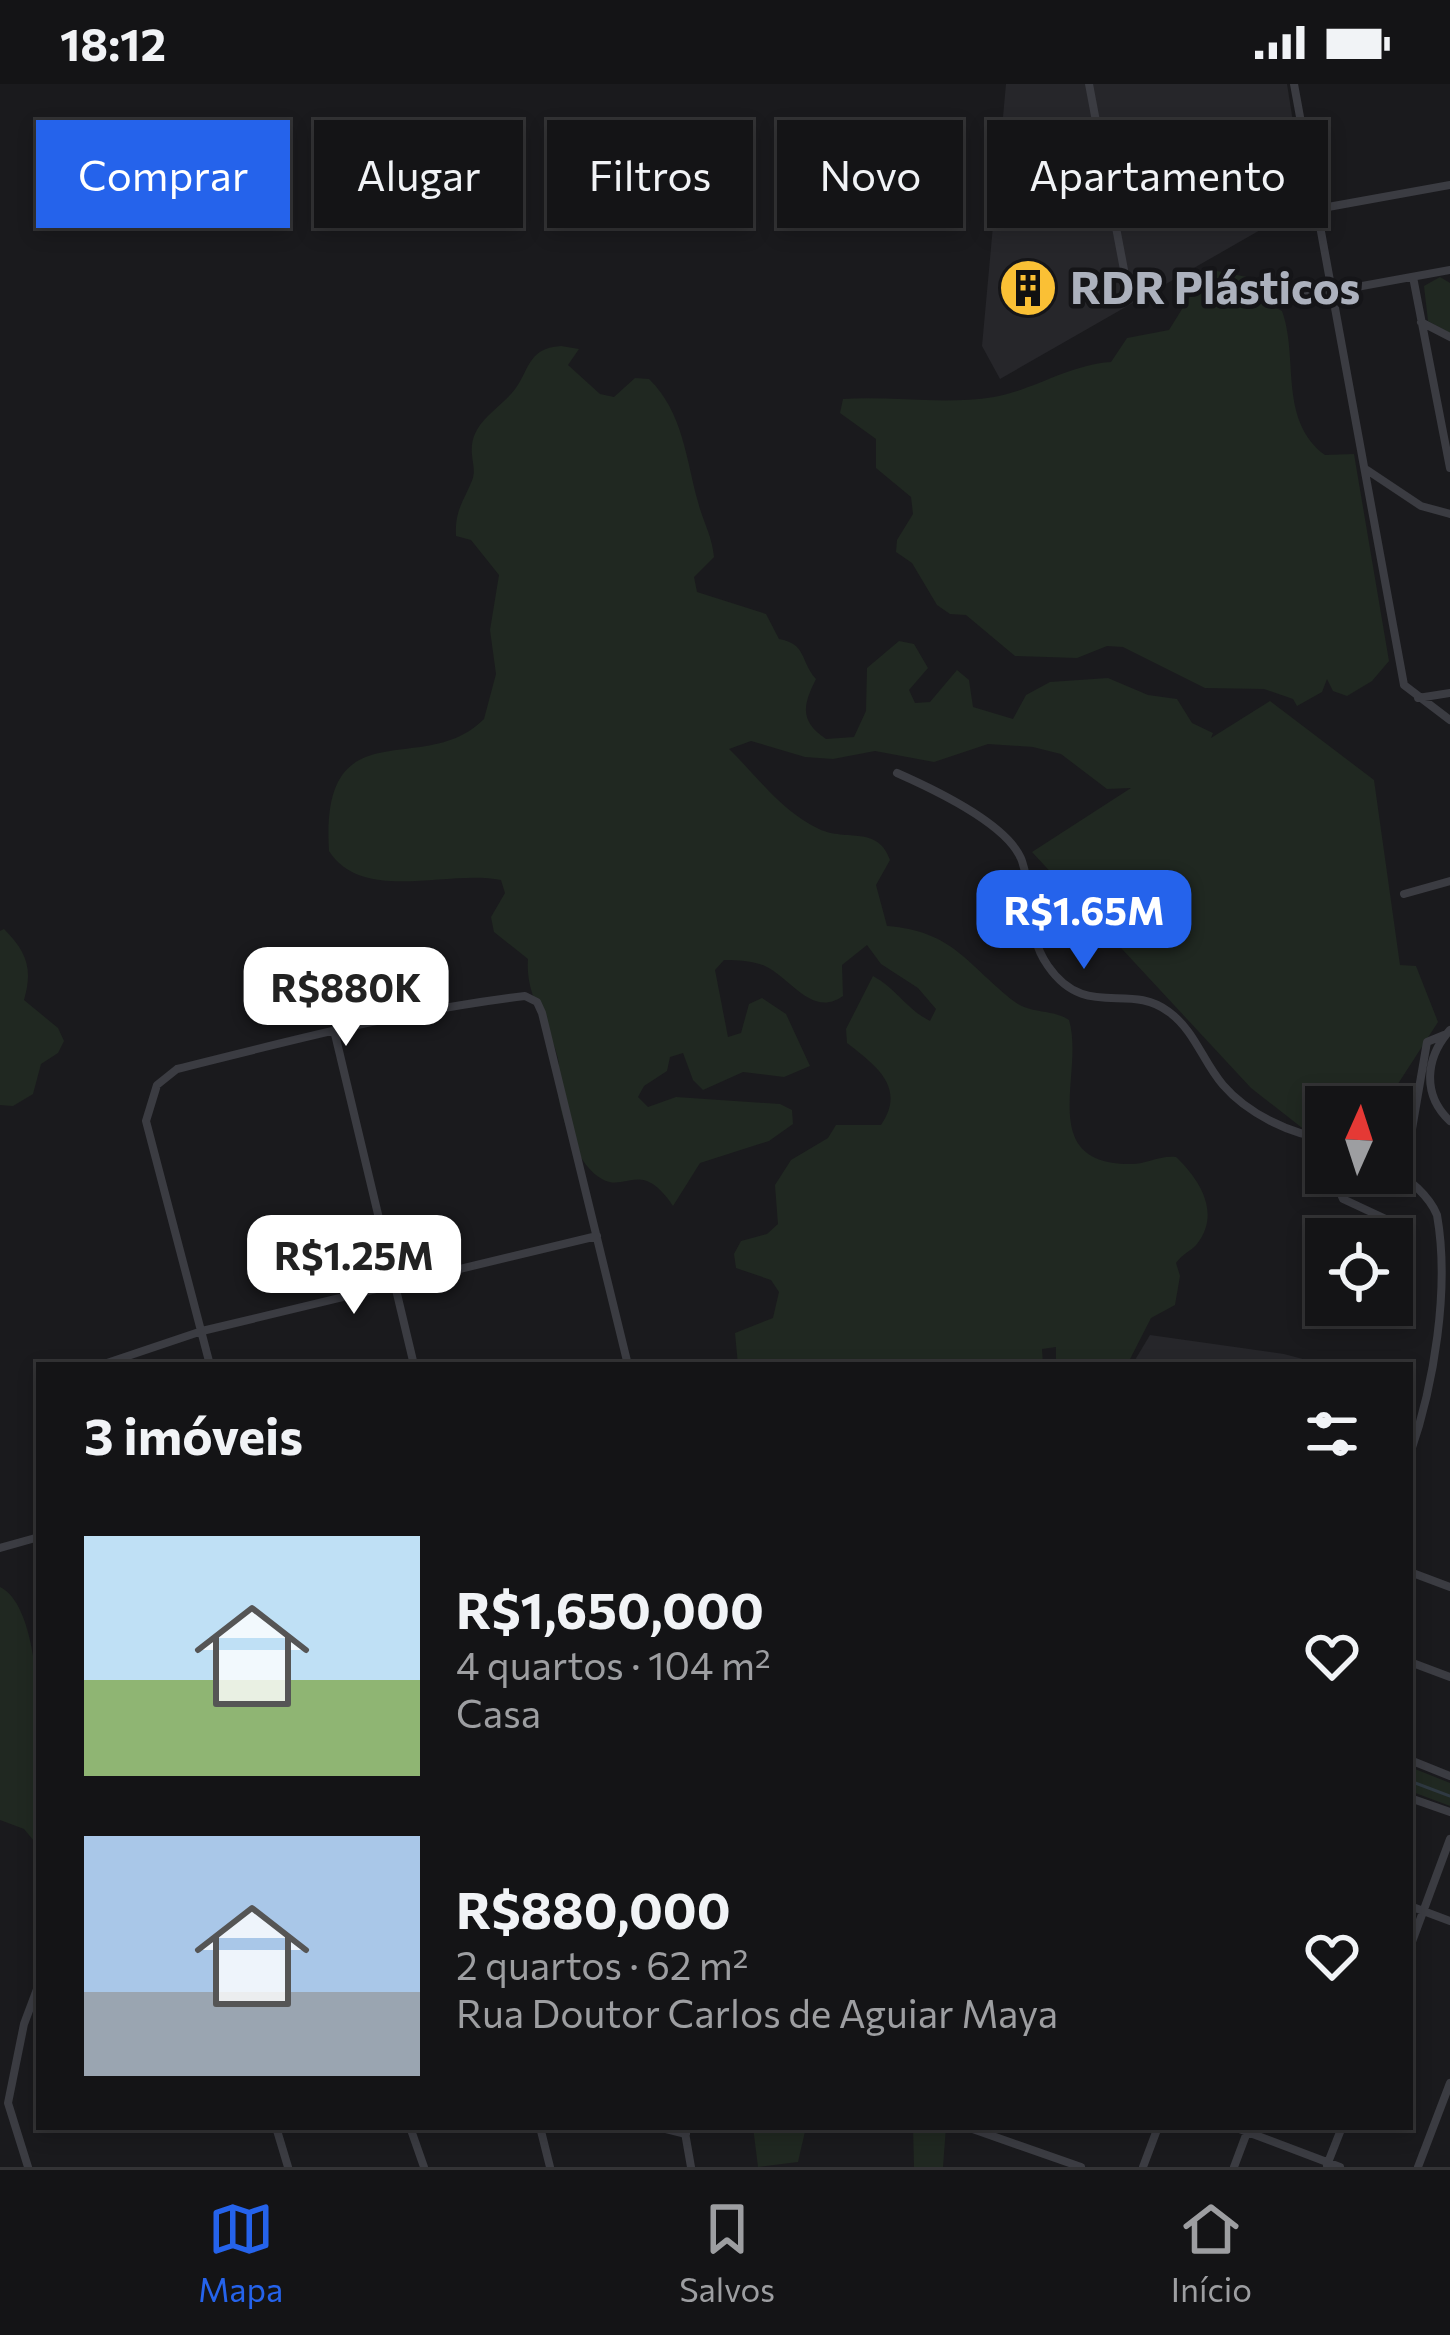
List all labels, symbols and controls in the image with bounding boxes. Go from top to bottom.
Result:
text: 18:12 [60,15,166,70]
chip: Comprar [36,120,290,228]
chip: Alugar [314,120,523,228]
chip: Filtros [547,120,753,228]
chip: Novo [777,120,963,228]
chip: Apartamento [987,120,1328,228]
building icon: RDR Plásticos [997,257,1059,319]
place label: RDR Plásticos [1070,258,1360,313]
pin: R$1.65M [973,870,1195,972]
text: R$1.65M [1003,885,1165,933]
pin: R$880K [248,947,444,1049]
text: R$880K [271,962,421,1010]
north arrow [1305,1086,1413,1194]
map controls [1305,1086,1413,1326]
pin: R$1.25M [243,1215,465,1317]
button: locate [1305,1218,1413,1326]
text: R$1.25M [274,1230,434,1278]
icon: filters [1299,1401,1365,1467]
text: 3 imóveis [84,1403,303,1466]
text: R$1,650,000 [456,1577,764,1640]
icon: home [180,1584,324,1728]
icon: heart [1299,1623,1365,1689]
text: 4 quartos · 104 m² [456,1640,771,1688]
text: Casa [456,1688,541,1736]
text: R$880,000 [456,1877,731,1940]
icon: home [180,1884,324,2028]
icon: heart [1299,1923,1365,1989]
text: 2 quartos · 62 m² [456,1940,749,1988]
text: Rua Doutor Carlos de Aguiar Maya [456,1988,1058,2036]
tab: Mapa [198,2196,283,2309]
tab: Salvos [679,2196,775,2309]
tab: Início [1171,2196,1252,2309]

